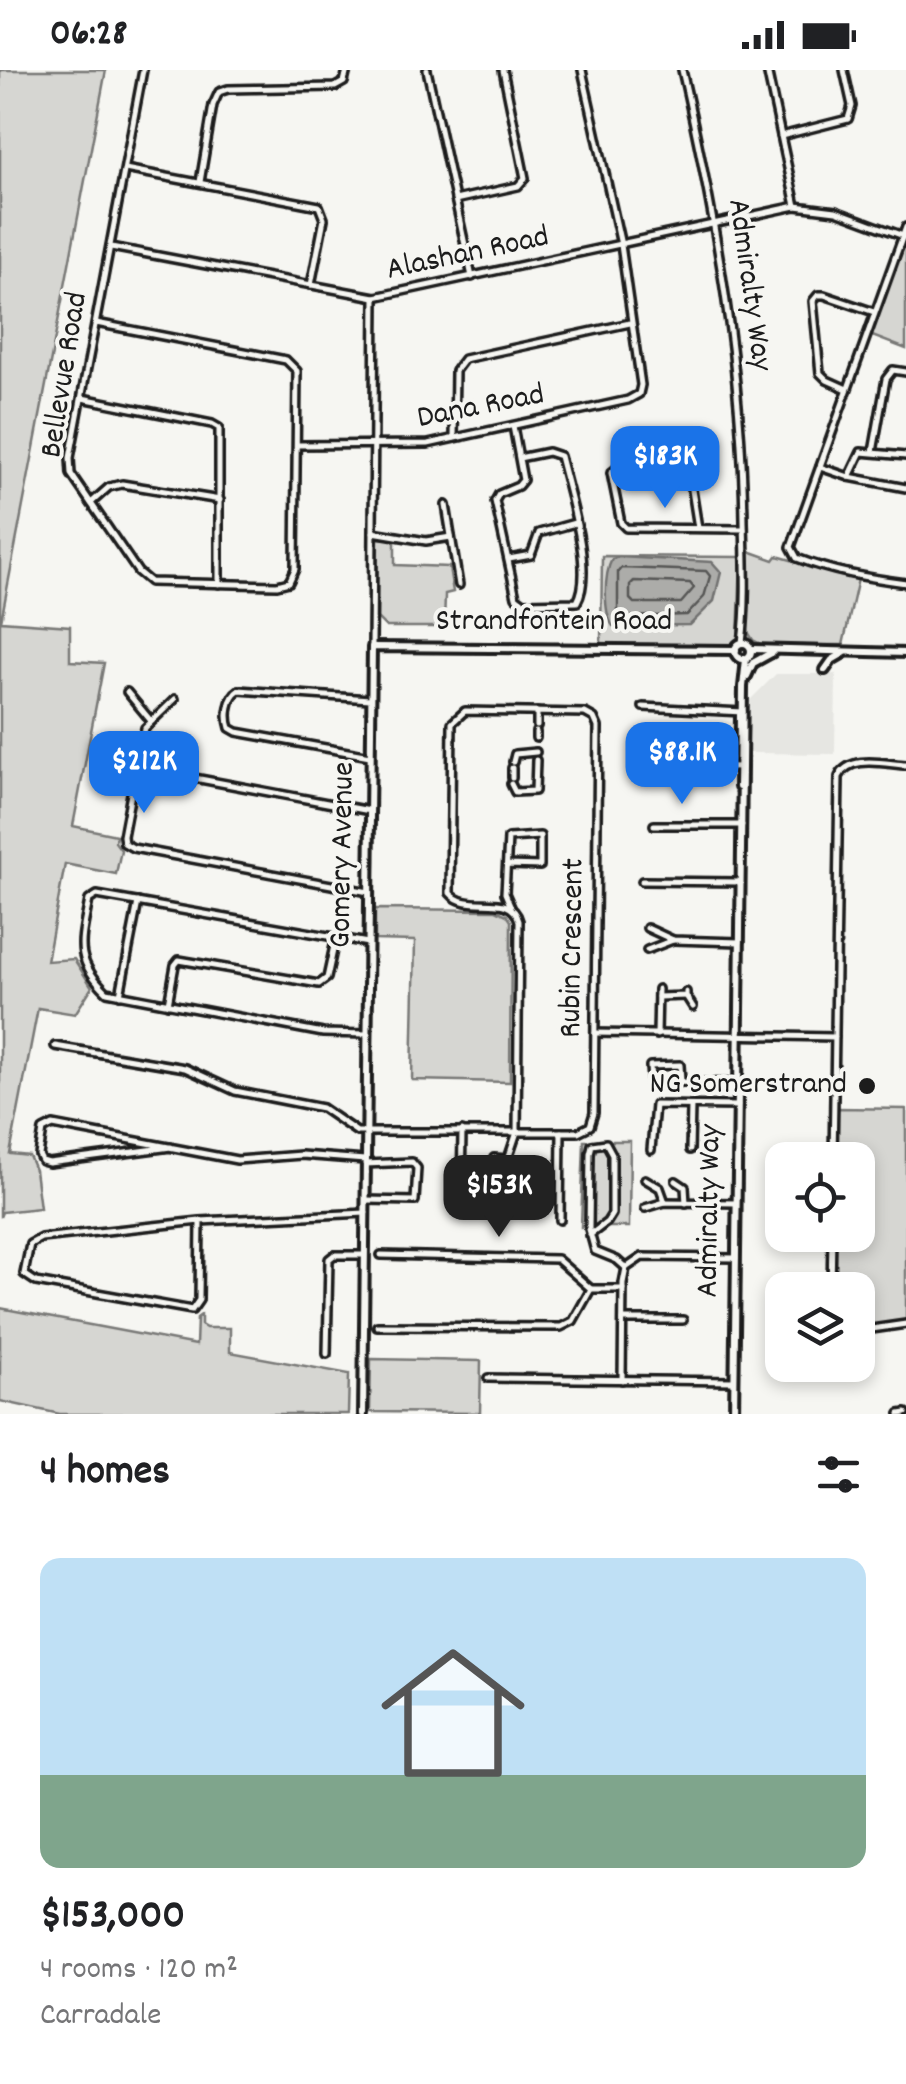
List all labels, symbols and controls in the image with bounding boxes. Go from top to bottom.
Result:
text: 06:28 [50,8,127,63]
street label: Admiralty Way [713,196,783,375]
street label: Alashan Road [382,215,554,295]
street label: Bellevue Road [30,289,102,461]
street label: Dana Road [414,373,548,443]
pin: $183K [595,426,735,511]
text: $183K [632,435,698,481]
street label: Strandfontein Road [436,600,672,646]
pin: $88.1K [601,722,763,807]
pin: $212K [74,731,214,816]
text: $88.1K [648,731,717,777]
text: $212K [111,740,177,786]
street label: Gomery Avenue [319,762,369,948]
street label: Rubin Crescent [549,857,599,1038]
place label: NG Somerstrand [649,1063,847,1109]
marker: NG Somerstrand [856,1075,878,1097]
street label: Admiralty Way [686,1123,736,1298]
map controls [765,1142,875,1382]
button: locate [765,1142,875,1252]
pin: $153K [429,1155,569,1240]
text: $153K [465,1164,533,1210]
button: layers [765,1272,875,1382]
text: 4 homes [40,1444,170,1504]
icon: filters [811,1447,866,1502]
icon: home [363,1623,543,1803]
text: $153,000 [40,1888,185,1948]
text: 4 rooms · 120 m² [40,1948,238,1994]
text: Carradale [40,1994,161,2040]

